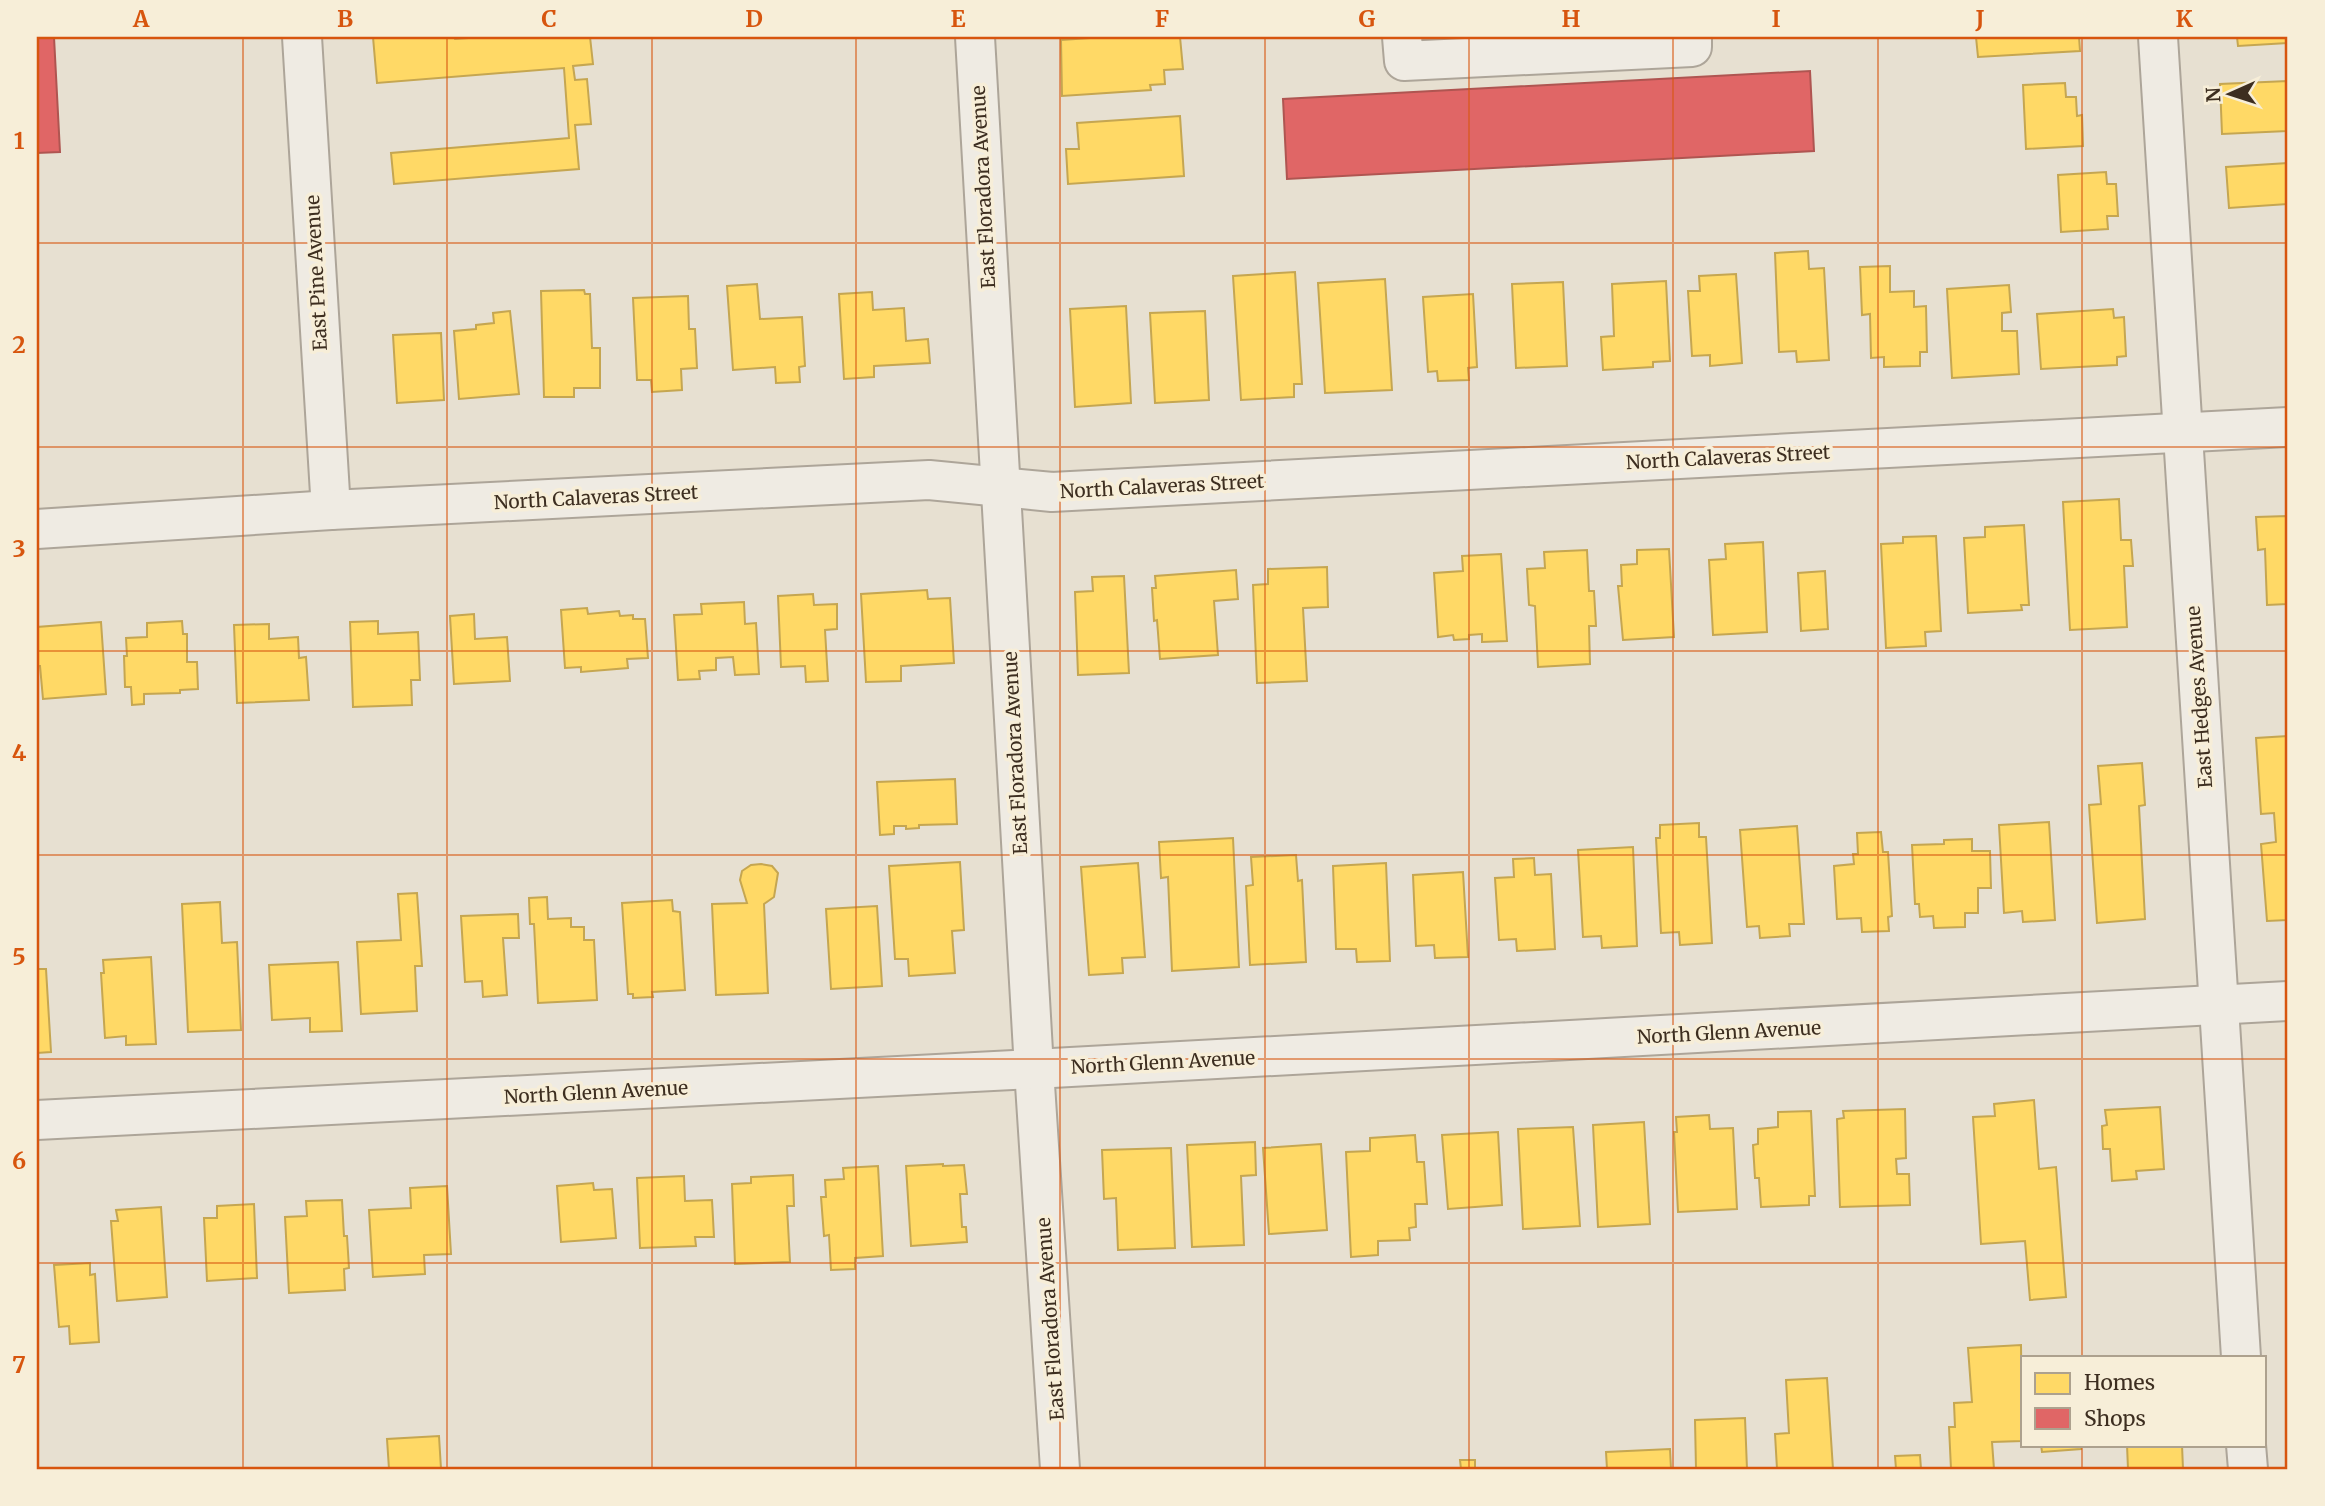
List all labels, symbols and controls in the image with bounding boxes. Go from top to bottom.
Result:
text: A [132,4,150,33]
text: B [337,4,353,33]
text: C [541,4,557,33]
text: D [745,4,763,33]
text: E [950,4,966,33]
text: F [1155,4,1169,33]
text: G [1359,4,1376,33]
text: H [1562,4,1581,33]
text: I [1771,4,1781,33]
text: J [1974,4,1985,33]
text: K [2175,4,2193,33]
north arrow [2196,60,2266,130]
street label: East Floradora Avenue [966,85,1000,289]
text: N [2201,87,2225,103]
text: 1 [14,126,25,155]
street label: East Pine Avenue [300,194,332,352]
text: 2 [12,330,26,359]
street label: North Calaveras Street [1625,440,1831,474]
street label: North Calaveras Street [1059,469,1265,503]
street label: North Calaveras Street [493,480,699,514]
text: 3 [12,534,26,563]
street label: East Hedges Avenue [2181,605,2217,789]
street label: East Floradora Avenue [998,651,1032,855]
text: 4 [12,738,27,767]
text: 5 [12,942,26,971]
street label: North Glenn Avenue [1636,1015,1822,1049]
street label: North Glenn Avenue [1070,1045,1256,1079]
street label: North Glenn Avenue [503,1075,689,1109]
text: 6 [12,1146,26,1175]
street label: East Floradora Avenue [1031,1217,1069,1421]
text: 7 [12,1350,26,1379]
legend [2021,1356,2266,1446]
text: Homes [2084,1369,2155,1396]
text: Shops [2084,1405,2146,1432]

